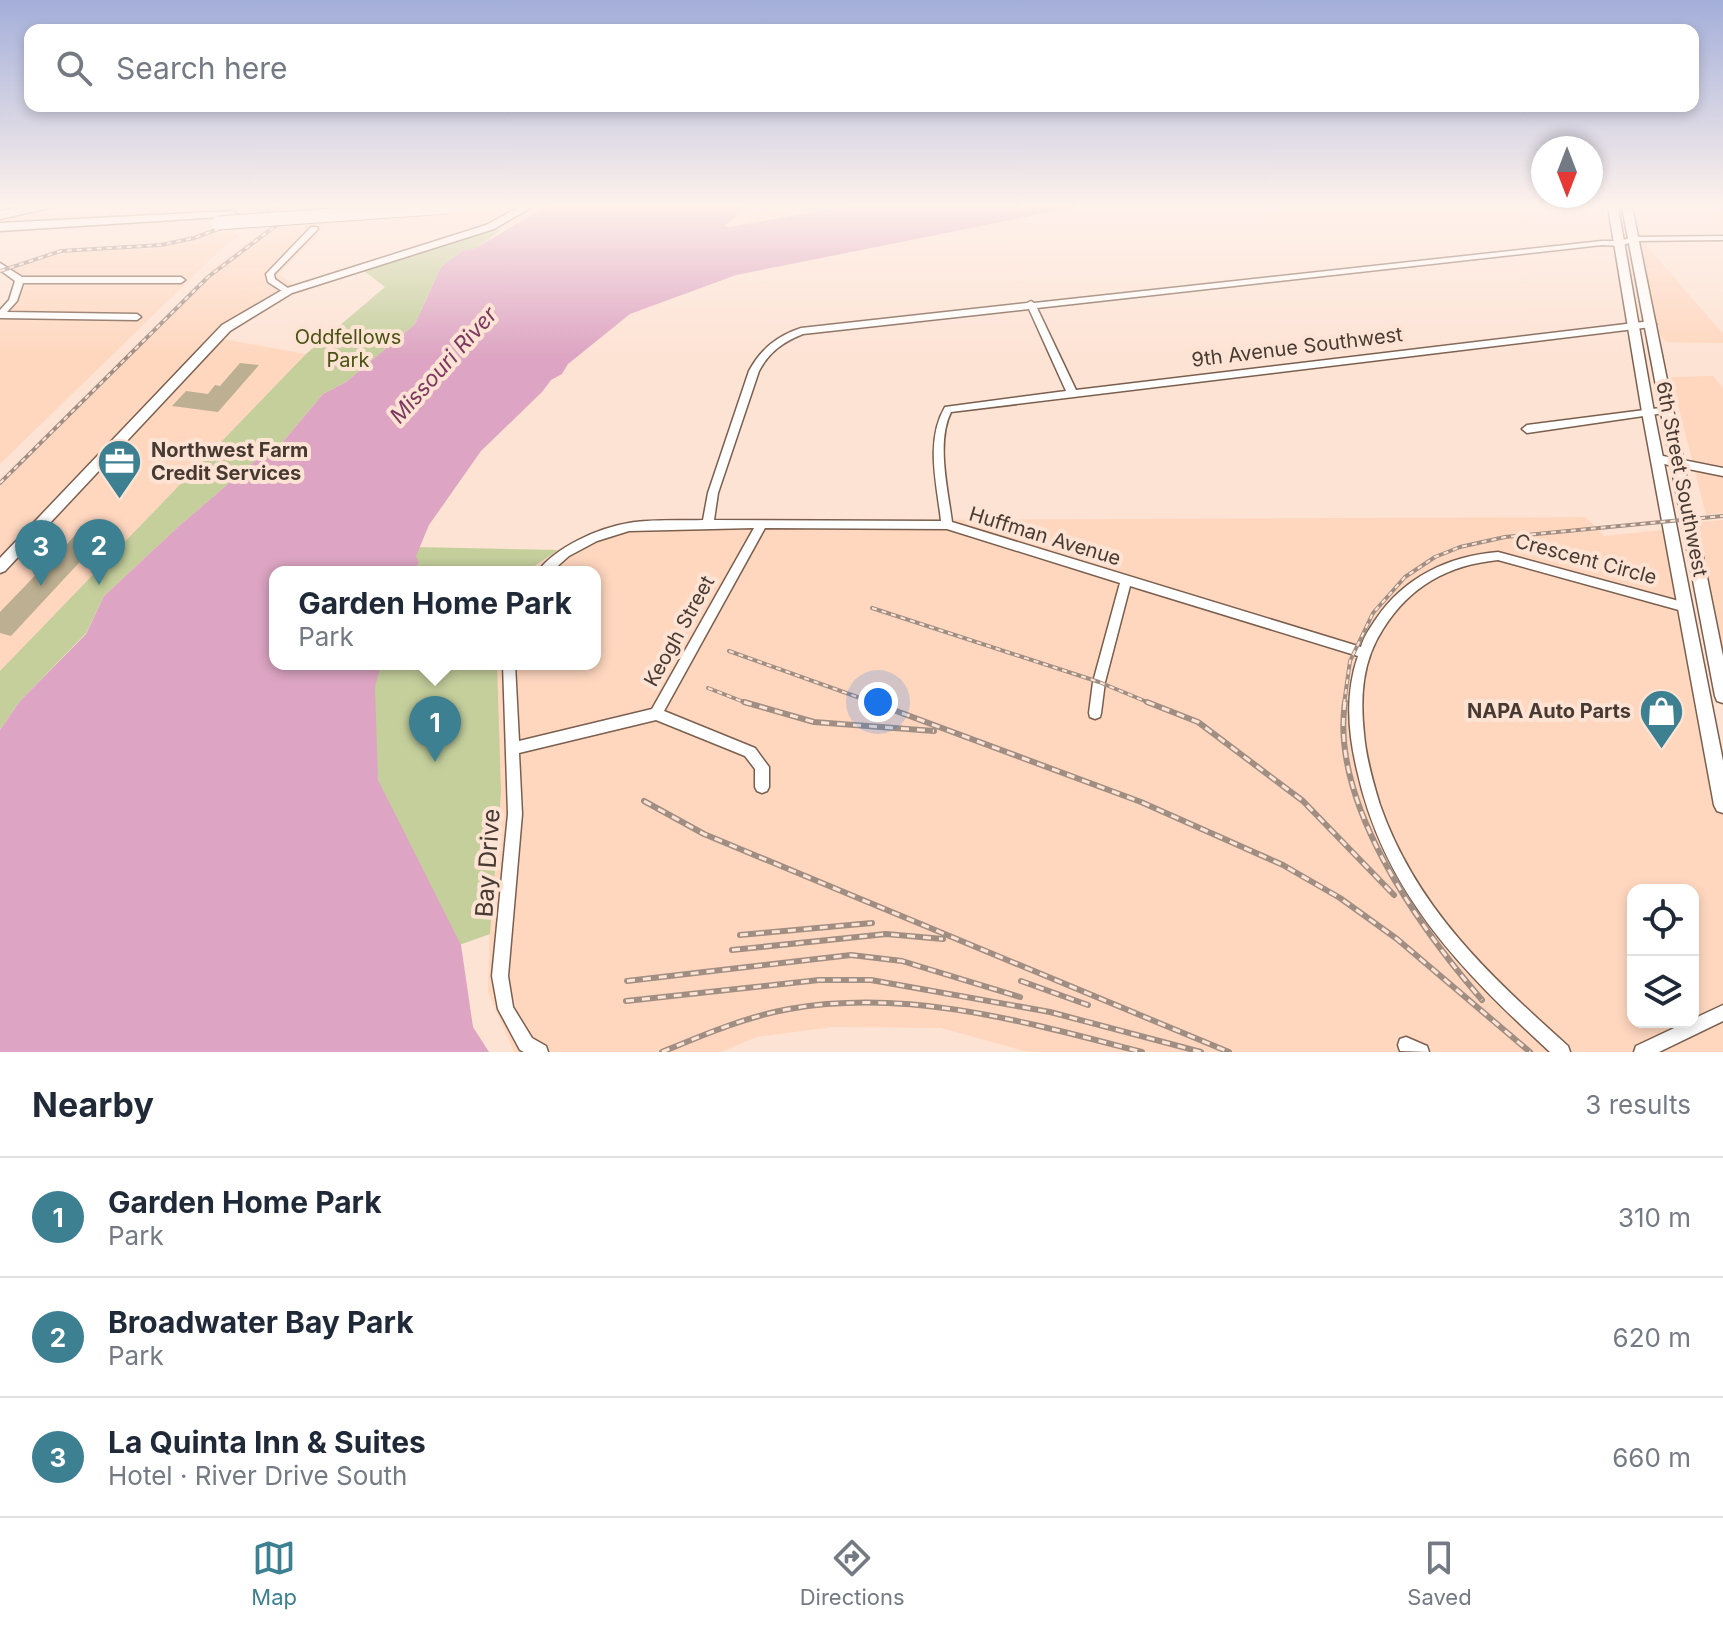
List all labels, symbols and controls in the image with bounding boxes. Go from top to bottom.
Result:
search box [24,24,1699,112]
icon: search [52,46,96,90]
text: Search here [116,50,288,86]
north arrow [1531,136,1603,208]
water label: Missouri River [384,301,502,428]
street label: 9th Avenue Southwest [1190,322,1404,372]
park label: Oddfellows Park [295,325,401,372]
street label: 6th Street Southwest [1651,379,1713,579]
office icon: Northwest Farm Credit Services [96,437,144,500]
place label: Northwest Farm Credit Services [151,438,308,485]
street label: Huffman Avenue [966,502,1124,570]
pin: 2 [73,519,125,585]
pin: 3 [15,520,67,586]
street label: Crescent Circle [1513,529,1659,589]
popup [269,566,601,670]
street label: Keogh Street [639,571,719,690]
text: Garden Home Park [298,585,572,621]
text: Park [298,621,354,652]
your location [858,682,898,722]
shop icon: NAPA Auto Parts [1638,687,1686,750]
pin: 1 [409,696,461,762]
place label: NAPA Auto Parts [1467,699,1631,723]
street label: Bay Drive [469,808,506,918]
map controls [1627,884,1699,1028]
button: locate [1627,884,1699,956]
button: layers [1627,956,1699,1028]
text: Nearby [32,1084,154,1125]
text: 3 results [1585,1089,1691,1120]
text: Garden Home Park [108,1184,382,1220]
text: 1 [52,1202,64,1233]
text: 310 m [1618,1202,1691,1233]
text: Park [108,1220,164,1251]
text: Broadwater Bay Park [108,1304,414,1340]
text: 2 [50,1322,66,1353]
text: 620 m [1613,1322,1691,1353]
text: Park [108,1340,164,1371]
text: La Quinta Inn & Suites [108,1424,426,1460]
text: 3 [50,1442,66,1473]
text: 660 m [1612,1442,1691,1473]
text: Hotel · River Drive South [108,1460,407,1491]
tab: Map [251,1536,297,1610]
tab: Directions [800,1536,905,1610]
tab: Saved [1407,1536,1472,1610]

